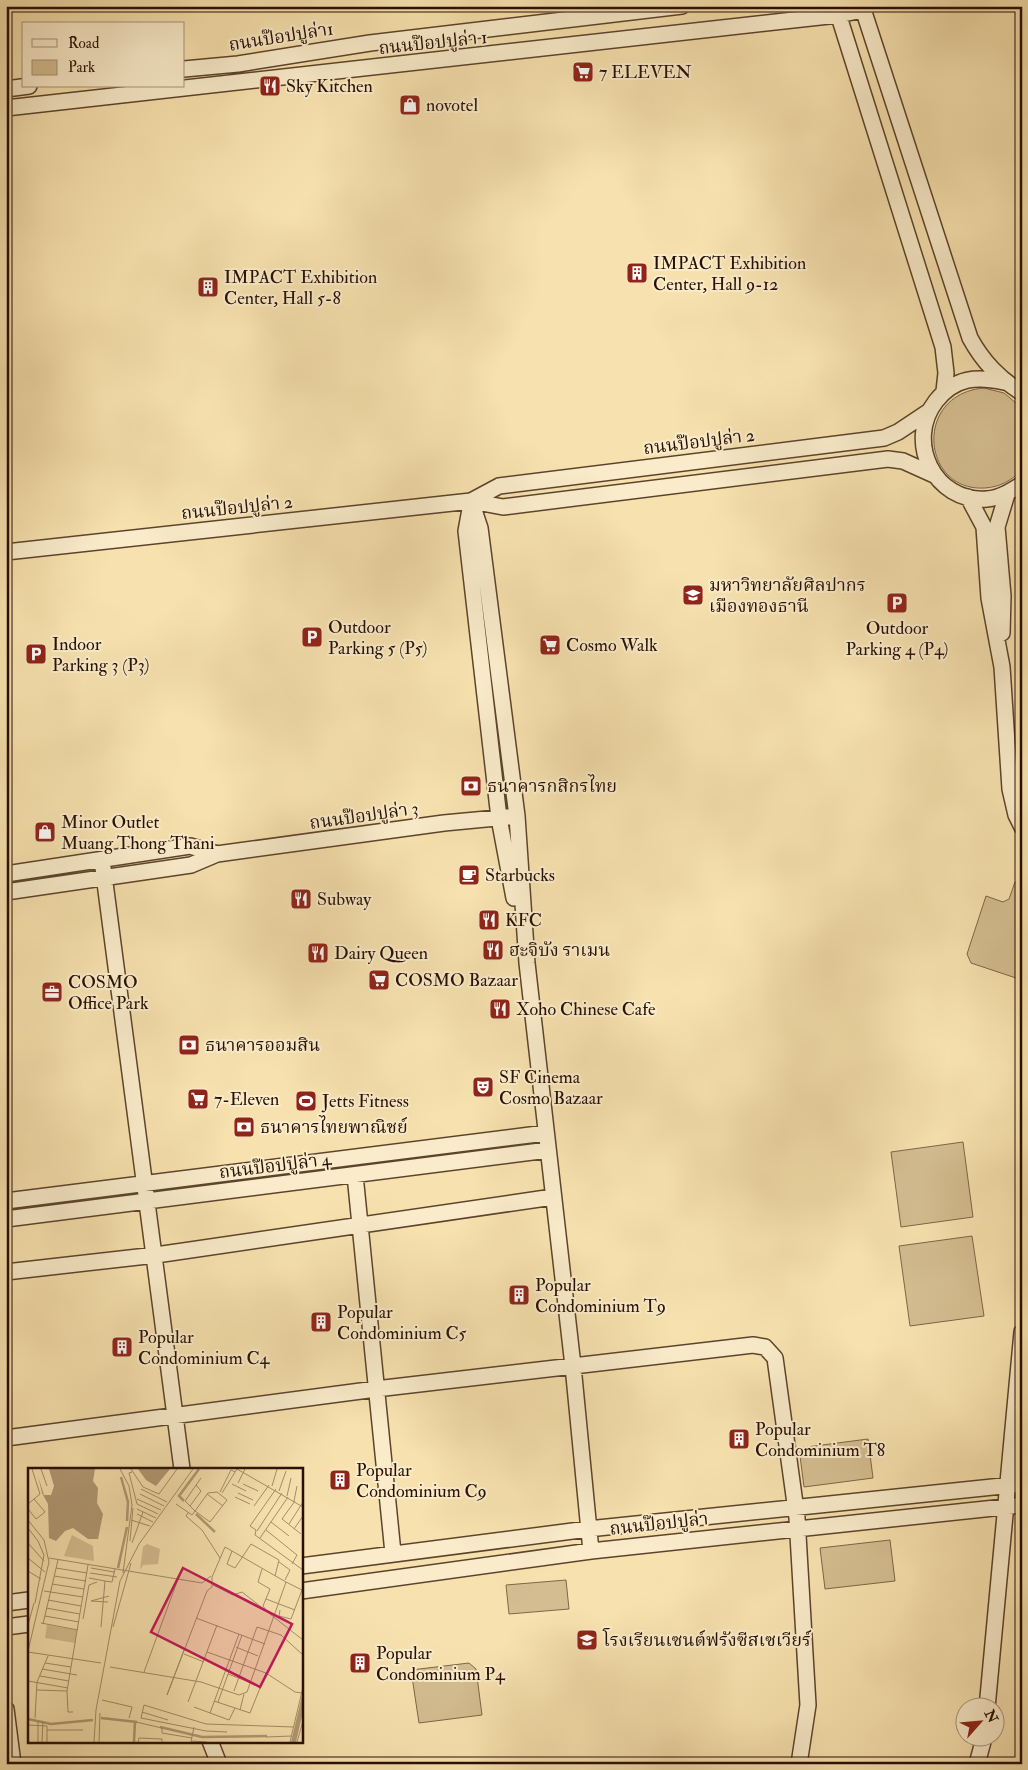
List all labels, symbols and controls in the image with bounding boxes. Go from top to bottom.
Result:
street label: ถนนป๊อปปูล่า1 [227,17,335,57]
legend [22,22,185,88]
street label: ถนนป๊อปปูล่า 1 [377,26,489,60]
text: Road [68,34,100,53]
text: Park [68,58,95,77]
supermarket icon: 7 ELEVEN [571,60,595,84]
place label: 7 ELEVEN [599,61,692,84]
restaurant icon: Sky Kitchen [258,74,282,98]
place label: Sky Kitchen [286,75,373,98]
shop icon: novotel [398,93,422,117]
place label: novotel [426,94,478,117]
place label: IMPACT Exhibition Center, Hall 9-12 [653,252,806,296]
building icon: IMPACT Exhibition Center, Hall 9-12 [625,261,649,285]
place label: IMPACT Exhibition Center, Hall 5-8 [224,266,377,310]
building icon: IMPACT Exhibition Center, Hall 5-8 [196,275,220,299]
street label: ถนนป๊อปปูล่า 2 [642,424,756,460]
street label: ถนนป๊อปปูล่า 2 [180,491,294,525]
place label: มหาวิทยาลัยศิลปากร เมืองทองธานี [709,574,866,618]
school or university icon: มหาวิทยาลัยศิลปากร เมืองทองธานี [681,583,705,607]
parking icon: Outdoor Parking 4 (P4) [885,591,909,615]
place label: Outdoor Parking 5 (P5) [328,616,427,660]
place label: Outdoor Parking 4 (P4) [845,617,949,661]
parking icon: Outdoor Parking 5 (P5) [300,625,324,649]
place label: Indoor Parking 3 (P3) [52,633,149,677]
supermarket icon: Cosmo Walk [538,633,562,657]
place label: Cosmo Walk [566,634,658,657]
parking icon: Indoor Parking 3 (P3) [24,642,48,666]
bank icon: ธนาคารกสิกรไทย [459,774,483,798]
place label: ธนาคารกสิกรไทย [487,774,617,798]
street label: ถนนป๊อปปูล่า 3 [308,797,420,835]
place label: Minor Outlet Muang Thong Thani [61,811,215,855]
shop icon: Minor Outlet Muang Thong Thani [33,820,57,844]
cafe icon: Starbucks [457,863,481,887]
place label: Starbucks [485,864,555,887]
restaurant icon: Subway [289,887,313,911]
place label: Subway [317,888,372,911]
restaurant icon: KFC [477,908,501,932]
place label: KFC [505,909,542,932]
restaurant icon: ฮะจิบัง ราเมน [481,938,505,962]
place label: ฮะจิบัง ราเมน [509,939,610,962]
restaurant icon: Dairy Queen [306,941,330,965]
place label: Dairy Queen [334,942,428,965]
supermarket icon: COSMO Bazaar [367,968,391,992]
place label: COSMO Bazaar [395,969,518,992]
place label: COSMO Office Park [68,971,149,1015]
office icon: COSMO Office Park [40,980,64,1004]
restaurant icon: Xoho Chinese Cafe [488,997,512,1021]
place label: Xoho Chinese Cafe [516,998,656,1021]
bank icon: ธนาคารออมสิน [177,1033,201,1057]
place label: ธนาคารออมสิน [205,1034,320,1057]
place label: SF Cinema Cosmo Bazaar [499,1066,603,1110]
theatre icon: SF Cinema Cosmo Bazaar [471,1075,495,1099]
supermarket icon: 7-Eleven [186,1087,210,1111]
place label: 7-Eleven [214,1088,279,1111]
sports icon: Jetts Fitness [294,1089,318,1113]
place label: Jetts Fitness [321,1090,409,1113]
bank icon: ธนาคารไทยพาณิชย์ [232,1115,256,1139]
place label: ธนาคารไทยพาณิชย์ [260,1115,408,1139]
street label: ถนนป๊อปปูล่า 4 [218,1148,334,1184]
place label: Popular Condominium T9 [535,1274,666,1318]
building icon: Popular Condominium T9 [507,1283,531,1307]
place label: Popular Condominium C5 [337,1301,467,1345]
building icon: Popular Condominium C5 [309,1310,333,1334]
place label: Popular Condominium C4 [138,1326,271,1370]
building icon: Popular Condominium C4 [110,1335,134,1359]
place label: Popular Condominium T8 [755,1418,885,1462]
building icon: Popular Condominium T8 [727,1427,751,1451]
place label: Popular Condominium C9 [356,1459,487,1503]
inset map [28,1468,302,1742]
building icon: Popular Condominium C9 [328,1468,352,1492]
street label: ถนนป๊อปปูล่า [608,1507,710,1541]
place label: โรงเรียนเซนต์ฟรังซีสเซเวียร์ [602,1627,812,1652]
school or university icon: โรงเรียนเซนต์ฟรังซีสเซเวียร์ [575,1628,599,1652]
place label: Popular Condominium P4 [376,1642,506,1686]
building icon: Popular Condominium P4 [348,1651,372,1675]
north arrow [956,1698,1006,1748]
text: N [980,1706,1002,1726]

